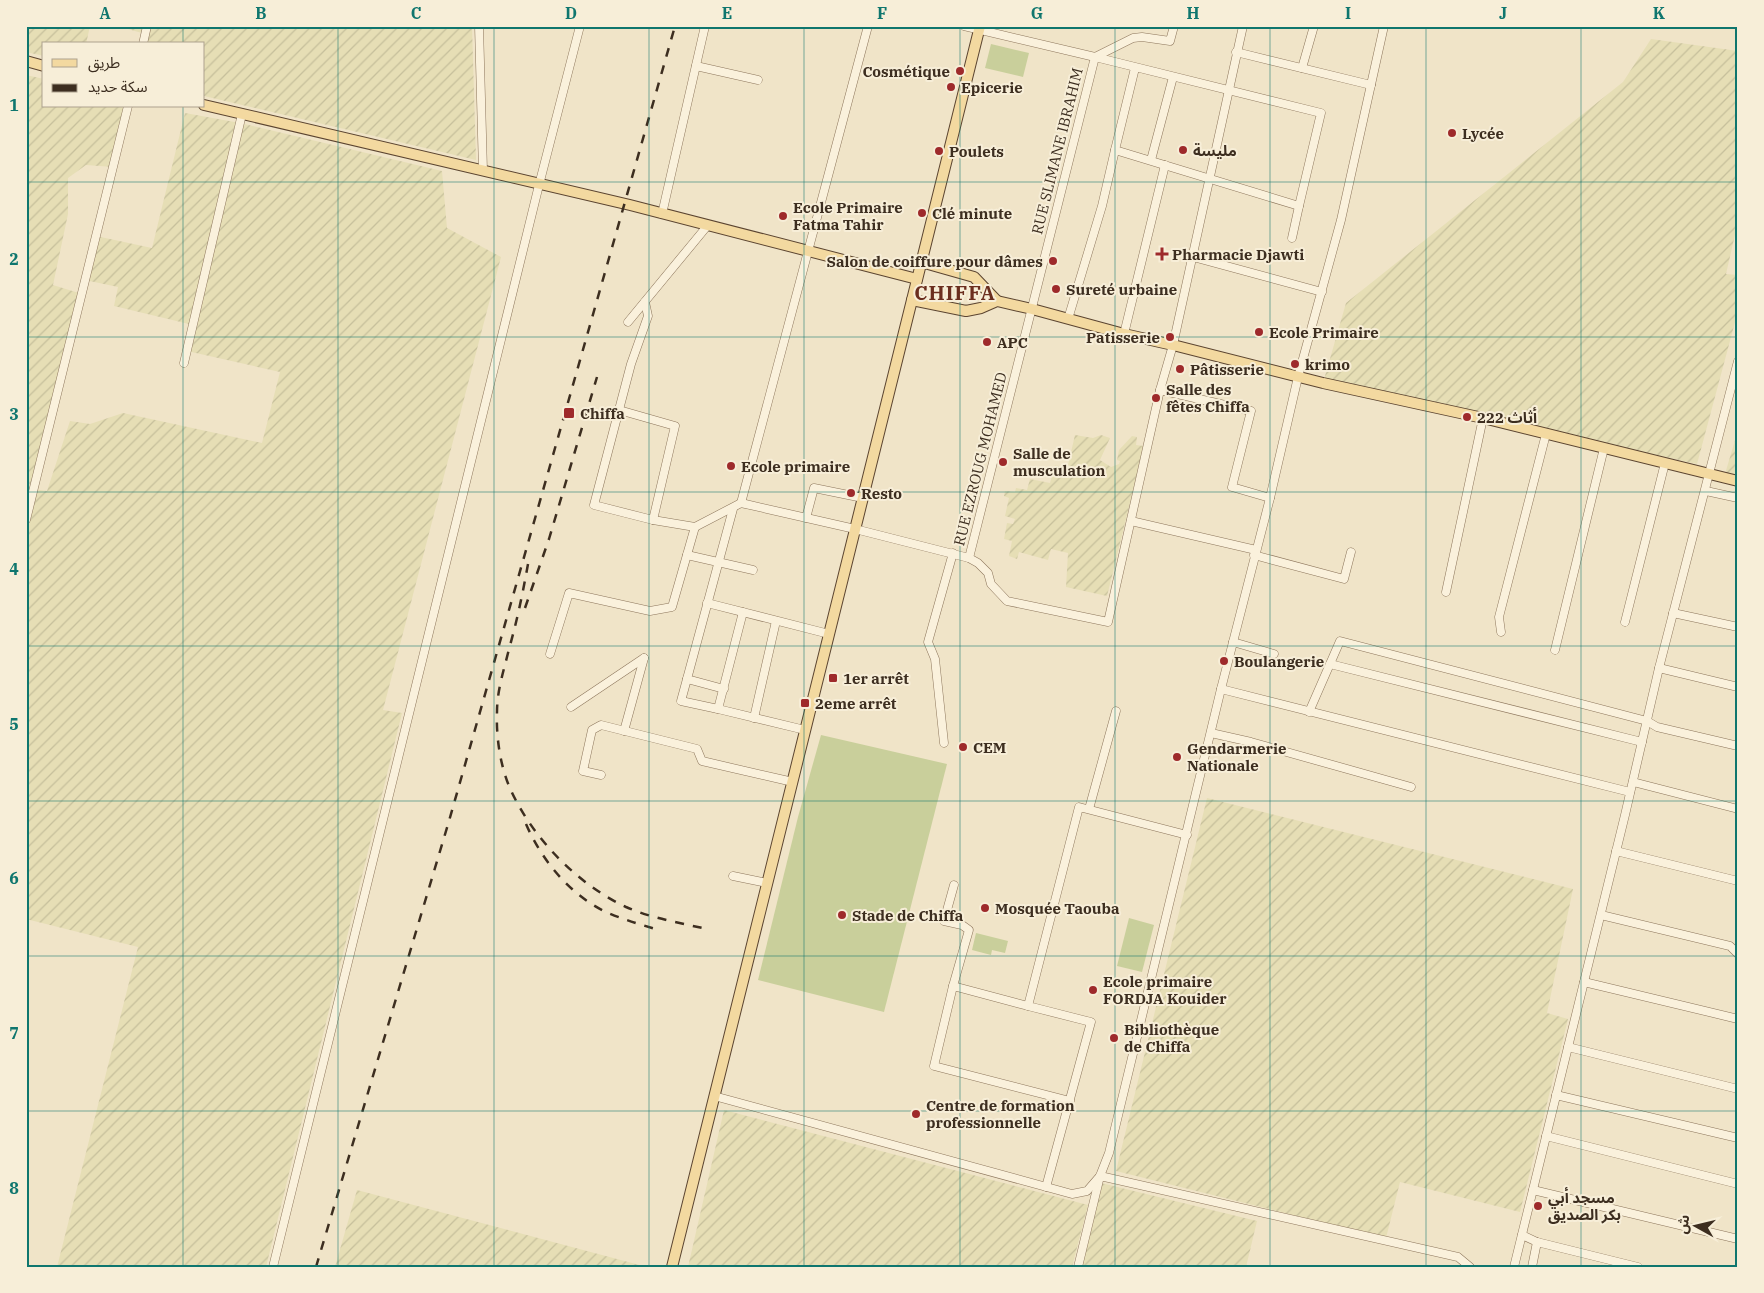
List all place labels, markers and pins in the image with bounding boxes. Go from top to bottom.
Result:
place label: Cosmétique [862,62,950,81]
marker: Cosmétique [954,65,966,77]
place label: Epicerie [961,78,1023,97]
marker: Epicerie [945,81,957,93]
place label: Lycée [1462,124,1504,143]
marker: Lycée [1446,127,1458,139]
place label: مليسة [1193,141,1237,160]
place label: Poulets [949,142,1004,161]
marker: مليسة [1177,144,1189,156]
marker: Poulets [933,145,945,157]
place label: Ecole Primaire Fatma Tahir [793,198,903,234]
place label: Clé minute [932,204,1012,223]
marker: Clé minute [916,207,928,219]
marker: Ecole Primaire Fatma Tahir [777,210,789,222]
place label: Pharmacie Djawti [1172,245,1304,264]
marker: Pharmacie Djawti [1156,248,1168,260]
place label: Salon de coiffure pour dâmes [827,252,1043,271]
marker: Salon de coiffure pour dâmes [1047,255,1059,267]
place label: Sureté urbaine [1066,280,1177,299]
marker: Sureté urbaine [1050,283,1062,295]
place label: Ecole Primaire [1269,323,1379,342]
marker: Ecole Primaire [1253,326,1265,338]
place label: Patisserie [1086,328,1160,347]
marker: Patisserie [1164,331,1176,343]
place label: APC [997,333,1028,352]
marker: APC [981,336,993,348]
place label: krimo [1305,355,1350,374]
marker: krimo [1289,358,1301,370]
place label: Pâtisserie [1190,360,1264,379]
marker: Pâtisserie [1174,363,1186,375]
place label: Salle des fêtes Chiffa [1166,380,1250,416]
marker: Salle des fêtes Chiffa [1150,392,1162,404]
place label: Chiffa [580,404,625,423]
marker: Chiffa [562,406,576,420]
place label: أثاث 222 [1477,407,1537,427]
marker: أثاث 222 [1461,411,1473,423]
place label: Salle de musculation [1013,444,1106,480]
marker: Salle de musculation [997,456,1009,468]
place label: Ecole primaire [741,457,850,476]
marker: Ecole primaire [725,460,737,472]
place label: Resto [861,484,902,503]
marker: Resto [845,487,857,499]
place label: Boulangerie [1234,652,1324,671]
marker: Boulangerie [1218,655,1230,667]
place label: 1er arrêt [843,669,909,688]
marker: 1er arrêt [827,672,839,684]
place label: 2eme arrêt [815,694,897,713]
marker: 2eme arrêt [799,697,811,709]
place label: CEM [973,738,1006,757]
place label: Gendarmerie Nationale [1187,739,1286,775]
marker: CEM [957,741,969,753]
marker: Gendarmerie Nationale [1171,751,1183,763]
place label: Mosquée Taouba [995,899,1120,918]
marker: Mosquée Taouba [979,902,991,914]
place label: Stade de Chiffa [852,906,964,925]
marker: Stade de Chiffa [836,909,848,921]
place label: Ecole primaire FORDJA Kouider [1103,972,1227,1008]
marker: Ecole primaire FORDJA Kouider [1087,984,1099,996]
place label: Bibliothèque de Chiffa [1124,1020,1219,1056]
marker: Bibliothèque de Chiffa [1108,1032,1120,1044]
place label: Centre de formation professionnelle [926,1096,1075,1132]
marker: Centre de formation professionnelle [910,1108,922,1120]
place label: مسجد أبي بكر الصديق [1548,1187,1621,1224]
marker: مسجد أبي بكر الصديق [1532,1200,1544,1212]

